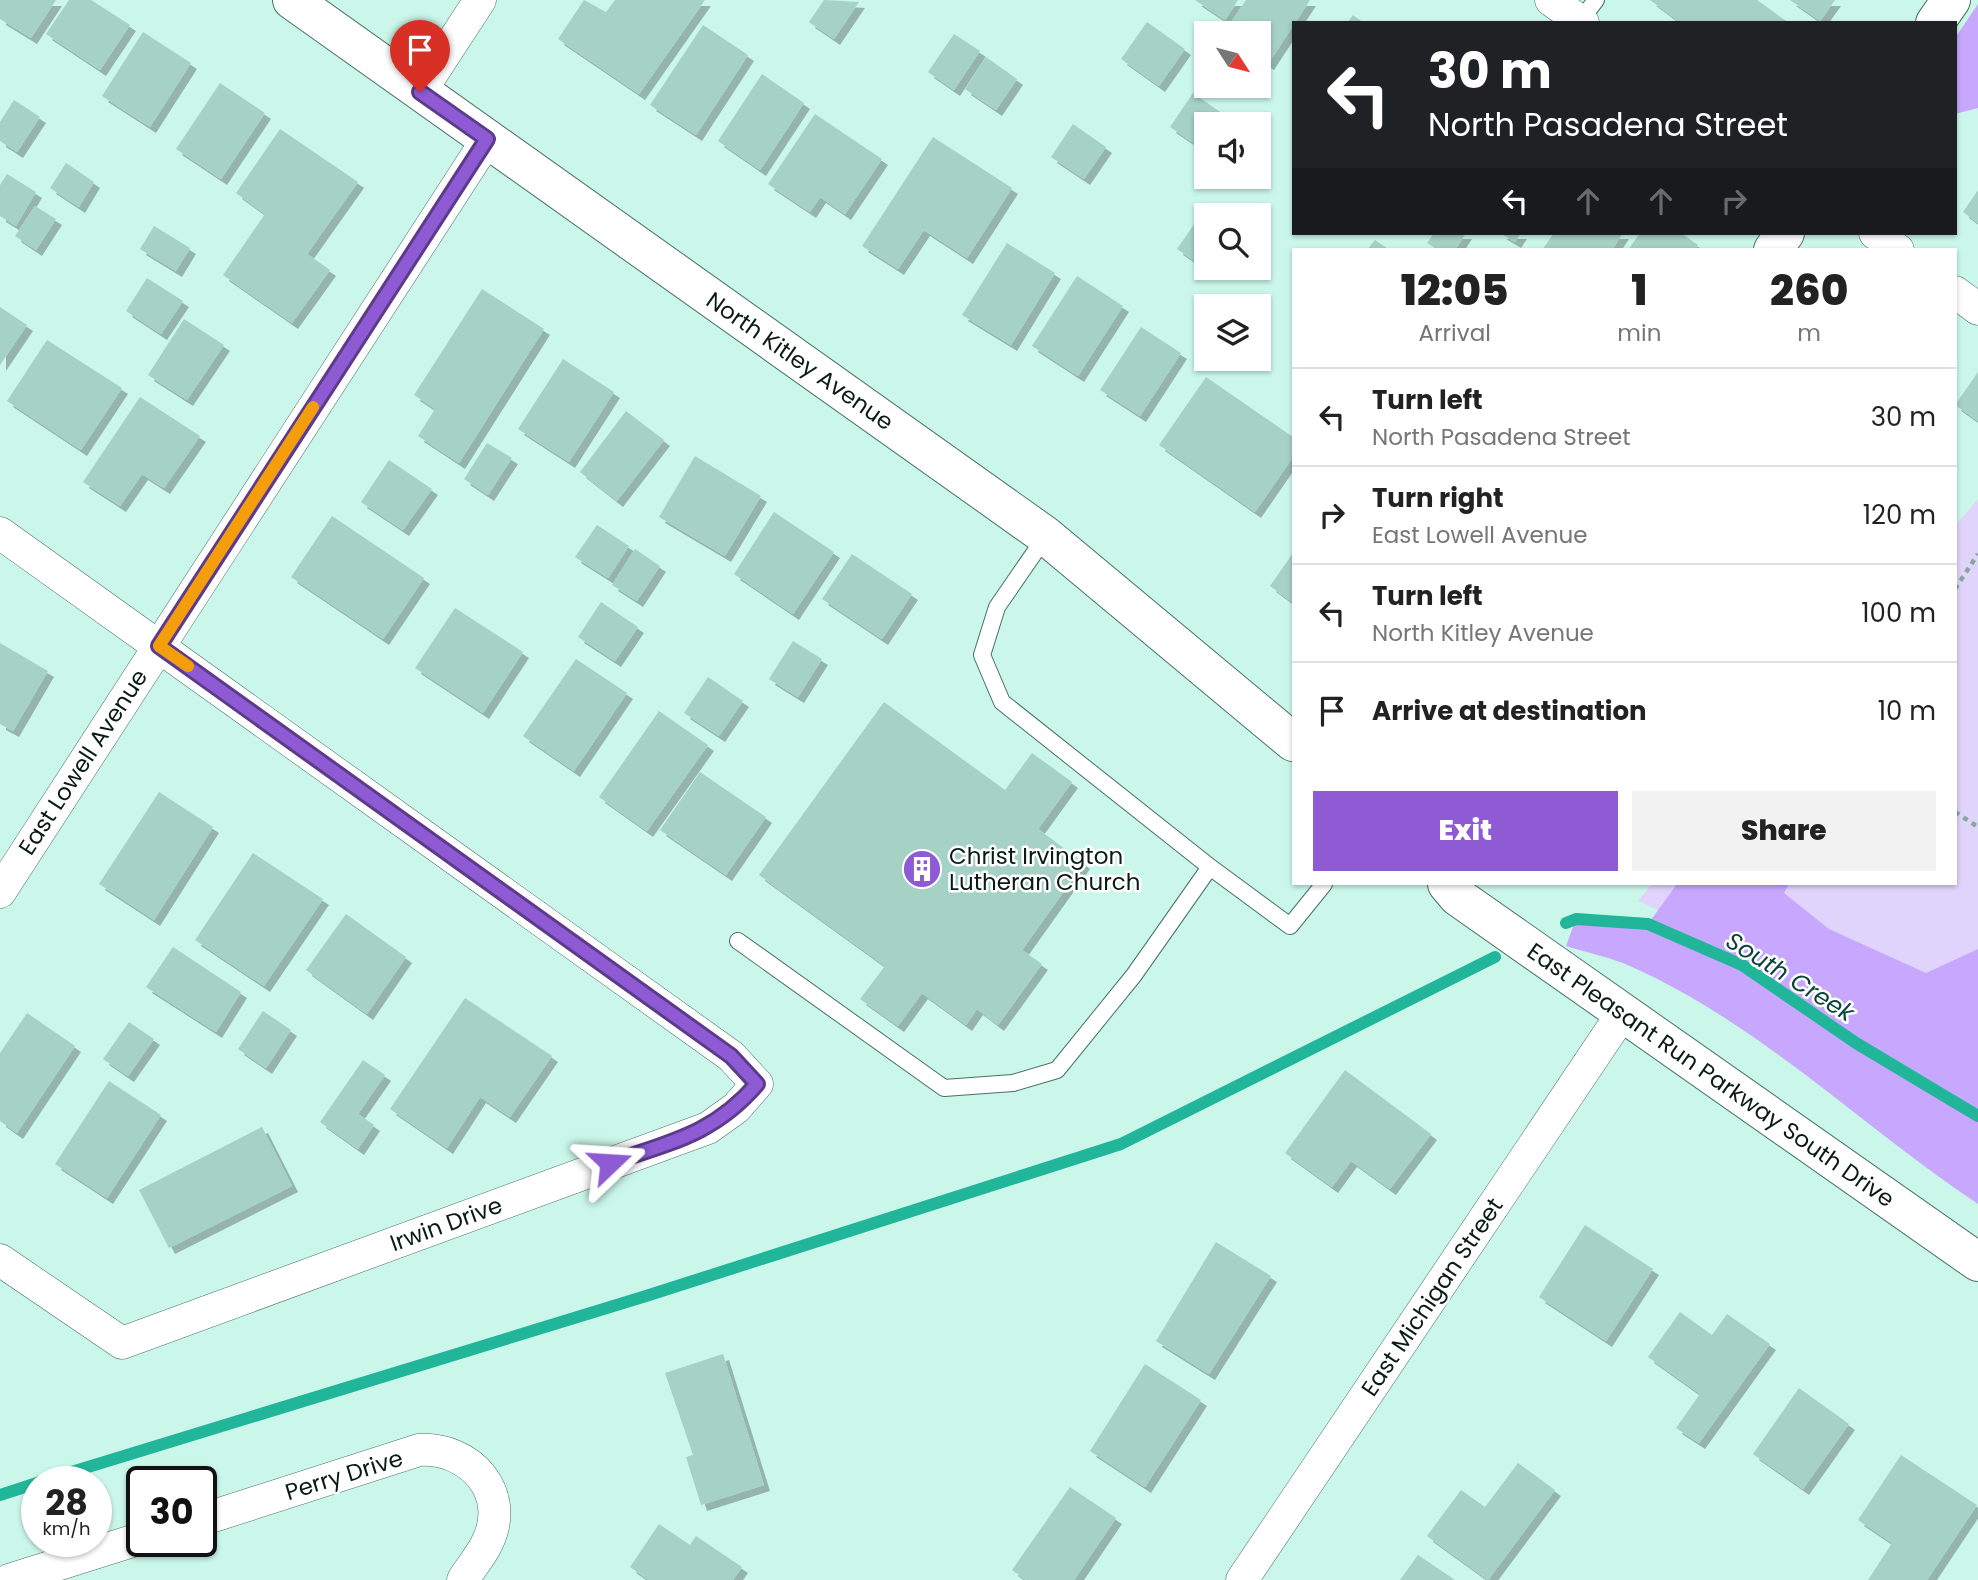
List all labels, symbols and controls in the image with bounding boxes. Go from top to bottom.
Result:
pin [390,20,450,92]
north arrow [1194,21,1270,98]
map controls [1194,21,1271,371]
icon: arrive [401,31,439,69]
text: 30 m [1428,37,1552,105]
icon: left [1313,49,1404,140]
text: North Pasadena Street [1428,102,1788,147]
button: sound [1194,112,1271,189]
icon: left [1496,182,1534,220]
icon: ahead [1569,182,1607,220]
icon: ahead [1642,182,1680,220]
icon: right [1715,182,1753,220]
button: search [1194,203,1271,280]
text: 12:05 [1401,261,1509,320]
text: 1 [1631,261,1648,320]
text: 260 [1770,261,1848,320]
street label: North Kitley Avenue [700,284,900,438]
button: layers [1194,294,1271,371]
text: Arrival [1418,317,1491,349]
text: min [1617,317,1661,349]
text: m [1797,317,1821,349]
text: Turn left [1372,382,1483,418]
icon: left [1313,398,1351,436]
text: 30 m [1871,399,1936,435]
text: North Pasadena Street [1372,421,1631,453]
text: Turn right [1372,480,1504,516]
icon: right [1313,496,1351,534]
text: 120 m [1863,497,1936,533]
text: East Lowell Avenue [1372,519,1587,551]
text: Turn left [1372,578,1483,614]
icon: left [1313,594,1351,632]
text: 100 m [1861,595,1936,631]
text: North Kitley Avenue [1372,617,1594,649]
street label: East Lowell Avenue [11,663,155,861]
icon: arrive [1313,692,1351,730]
text: Arrive at destination [1372,693,1647,729]
text: 10 m [1878,693,1936,729]
button: Exit [1313,791,1618,871]
button: Share [1632,791,1936,871]
place label: Christ Irvington Lutheran Church [949,840,1140,898]
building icon: Christ Irvington Lutheran Church [901,848,943,890]
water label: South Creek [1720,924,1862,1030]
street label: East Pleasant Run Parkway South Drive [1521,935,1901,1215]
position arrow [573,1126,647,1200]
street label: Irwin Drive [385,1189,507,1259]
street label: East Michigan Street [1354,1191,1510,1403]
street label: Perry Drive [281,1442,407,1508]
speed limit sign: 30 [126,1466,217,1557]
text: 28 [45,1478,88,1527]
text: km/h [43,1516,90,1541]

